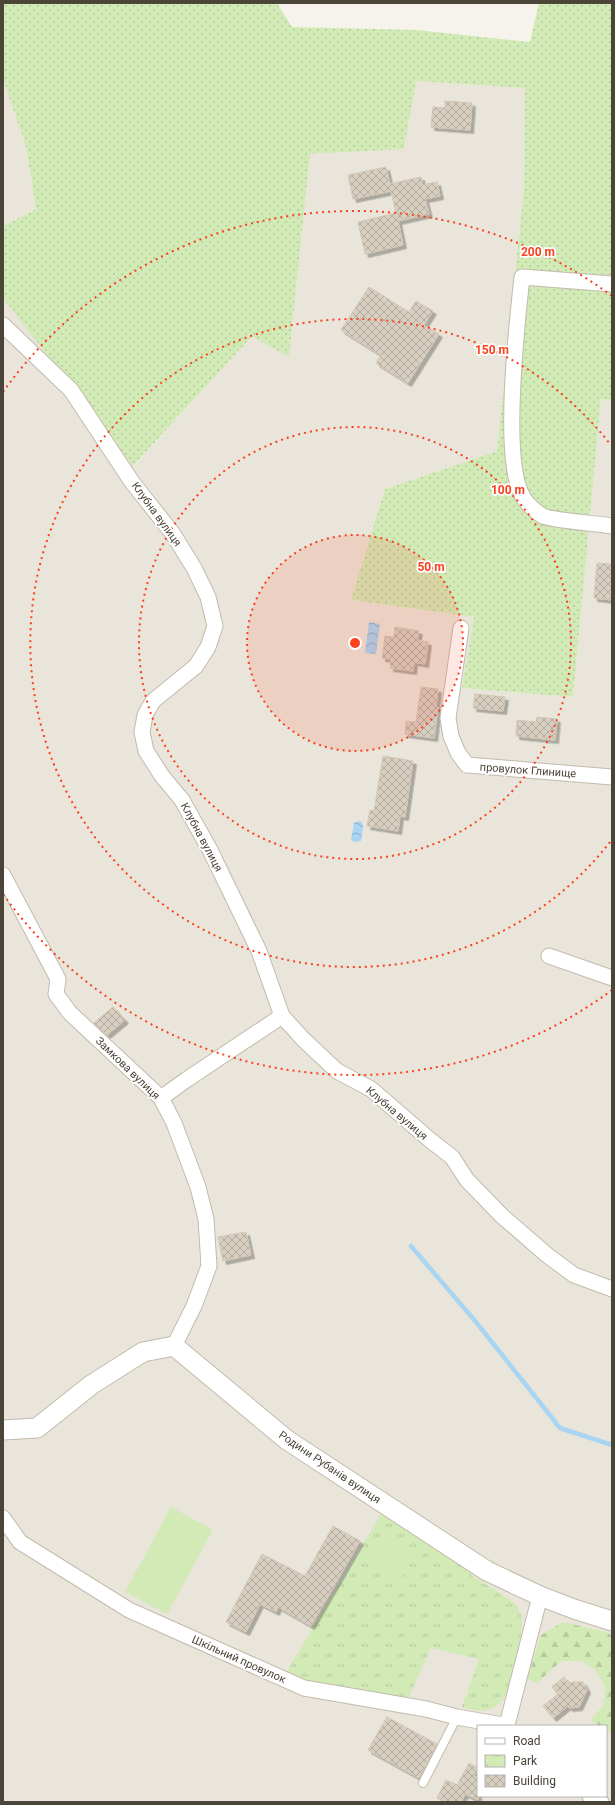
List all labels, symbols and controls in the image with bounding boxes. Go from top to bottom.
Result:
text: 200 m [521,245,555,259]
text: 150 m [475,343,509,357]
street label: Клубна вулиця [129,480,184,549]
text: 100 m [491,483,525,497]
text: 50 m [417,560,445,574]
centre of rings [348,636,362,650]
street label: провулок Глинище [479,761,577,780]
street label: Клубна вулиця [178,801,225,874]
street label: Замкова вулиця [93,1034,162,1102]
street label: Клубна вулиця [363,1084,430,1143]
street label: Родини Рубанів вулиця [276,1428,383,1506]
street label: Шкільний провулок [190,1633,288,1686]
legend [477,1725,607,1797]
text: Road [513,1734,541,1748]
text: Park [513,1754,538,1768]
text: Building [513,1774,556,1788]

